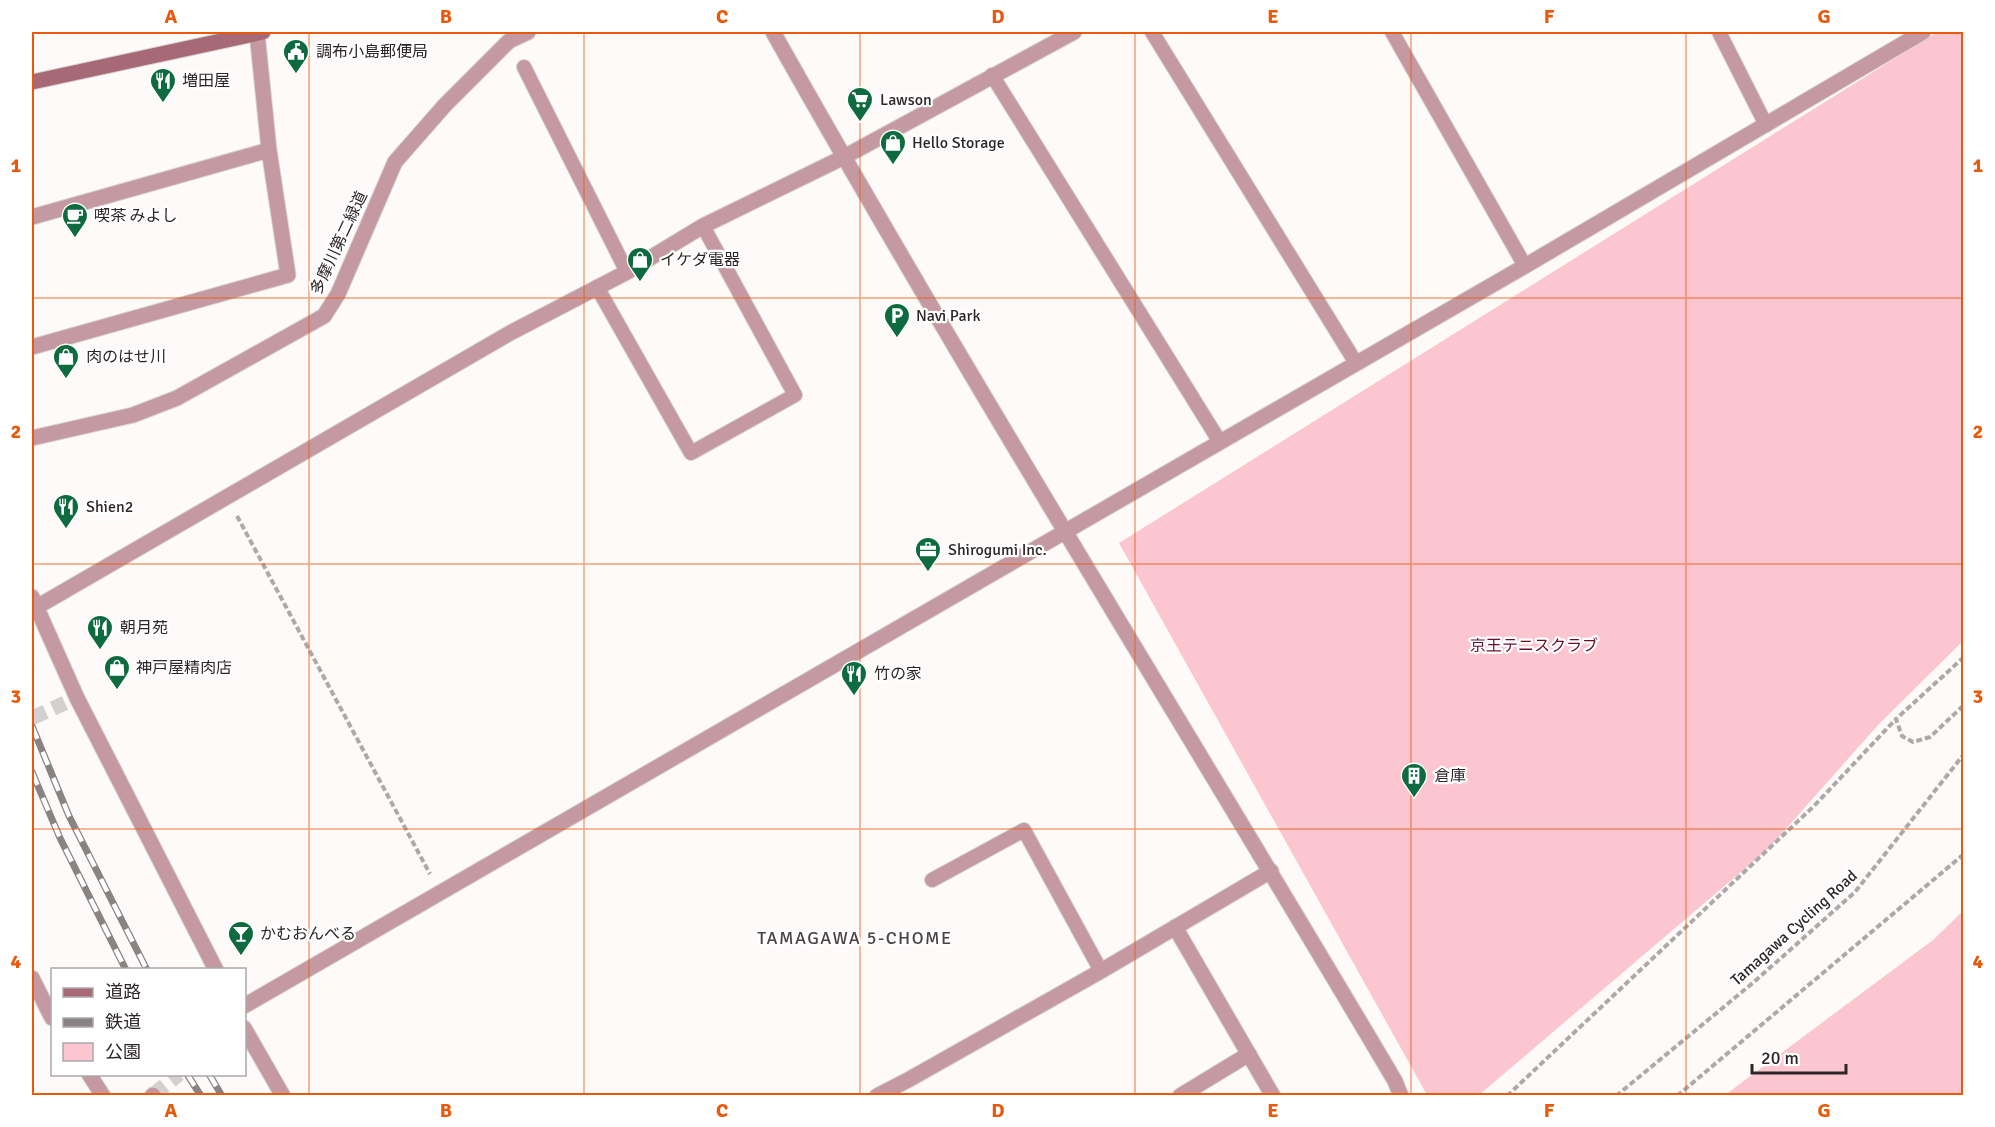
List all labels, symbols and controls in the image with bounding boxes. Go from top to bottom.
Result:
text: A [165,4,178,29]
text: B [440,4,452,29]
text: C [716,4,728,29]
text: D [991,4,1005,29]
text: E [1267,4,1279,29]
text: F [1544,4,1555,29]
text: G [1817,4,1831,29]
public building icon: 調布小島郵便局 [281,37,311,75]
place label: 調布小島郵便局 [316,42,428,62]
restaurant icon: 増田屋 [148,66,178,104]
place label: 増田屋 [182,71,230,91]
supermarket icon: Lawson [845,85,875,123]
place label: Lawson [880,90,932,110]
shop icon: Hello Storage [878,128,908,166]
place label: Hello Storage [912,133,1005,153]
text: 1 [11,153,22,178]
text: 1 [1973,153,1984,178]
street label: 多摩川第二緑道 [306,188,372,298]
cafe icon: 喫茶 みよし [60,201,90,239]
place label: 喫茶 みよし [94,206,178,226]
shop icon: イケダ電器 [625,245,655,283]
place label: イケダ電器 [660,250,740,270]
parking icon: Navi Park [882,301,912,339]
place label: Navi Park [916,306,980,326]
shop icon: 肉のはせ川 [51,342,81,380]
place label: 肉のはせ川 [86,347,166,367]
text: 2 [11,419,21,444]
text: 2 [1973,419,1983,444]
restaurant icon: Shien2 [51,492,81,530]
place label: Shien2 [86,497,133,517]
office icon: Shirogumi Inc. [913,535,943,573]
place label: Shirogumi Inc. [948,540,1047,560]
restaurant icon: 朝月苑 [85,613,115,651]
place label: 朝月苑 [120,618,168,638]
park label: 京王テニスクラブ [1470,636,1598,656]
shop icon: 神戸屋精肉店 [102,653,132,691]
place label: 神戸屋精肉店 [136,658,232,678]
restaurant icon: 竹の家 [839,659,869,697]
place label: 竹の家 [874,664,922,684]
text: 3 [11,684,21,709]
text: 3 [1973,684,1983,709]
building icon: 倉庫 [1399,761,1429,799]
place label: 倉庫 [1434,766,1466,786]
street label: Tamagawa Cycling Road [1727,866,1861,990]
bar icon: かむおんべる [226,919,256,957]
place label: かむおんべる [260,924,356,944]
district label: TAMAGAWA 5-CHOME [757,927,953,949]
text: 4 [11,949,22,974]
text: 4 [1973,949,1984,974]
legend [51,968,246,1076]
text: 道路 [105,981,141,1003]
text: 鉄道 [105,1011,141,1033]
scale bar [1752,1037,1846,1075]
text: 公園 [105,1041,141,1063]
text: 20 m [1761,1047,1799,1069]
text: A [165,1098,178,1123]
text: B [440,1098,452,1123]
text: C [716,1098,728,1123]
text: D [991,1098,1005,1123]
text: E [1267,1098,1279,1123]
text: F [1544,1098,1555,1123]
text: G [1817,1098,1831,1123]

